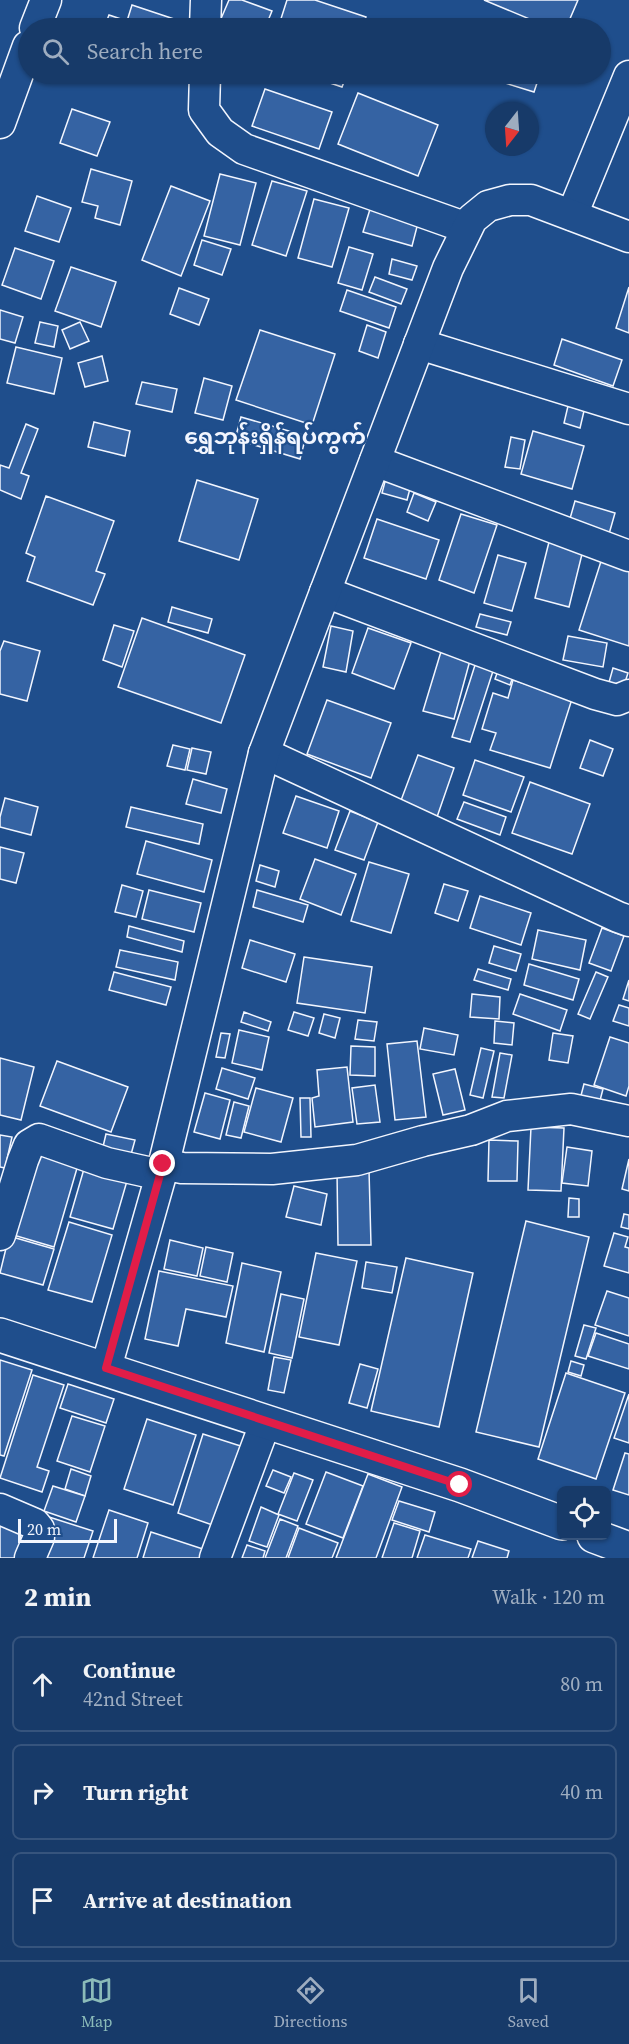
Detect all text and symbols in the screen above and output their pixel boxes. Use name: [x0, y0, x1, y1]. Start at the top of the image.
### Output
search box: [18, 18, 611, 84]
icon: search: [39, 35, 72, 68]
text: Search here: [87, 36, 203, 66]
north arrow: [485, 102, 539, 156]
district label: ရွှေဘုန်းရှိန်ရပ်ကွက်: [184, 421, 366, 454]
route end: [149, 1150, 175, 1176]
route start: [446, 1471, 472, 1497]
map controls: [557, 1486, 611, 1540]
button: locate: [557, 1486, 611, 1540]
scale bar: [18, 1516, 117, 1544]
text: 20 m: [27, 1518, 61, 1540]
text: 2 min: [24, 1579, 91, 1615]
text: Walk · 120 m: [492, 1583, 605, 1611]
text: Continue: [83, 1655, 176, 1685]
icon: ahead: [26, 1668, 59, 1701]
text: 80 m: [560, 1670, 603, 1698]
text: 42nd Street: [83, 1685, 183, 1713]
icon: right: [26, 1776, 59, 1809]
text: Turn right: [83, 1777, 188, 1807]
text: 40 m: [560, 1778, 603, 1806]
icon: arrive: [26, 1884, 59, 1917]
text: Arrive at destination: [83, 1885, 292, 1915]
tab: Map: [80, 1974, 113, 2032]
tab: Directions: [273, 1974, 348, 2032]
tab: Saved: [508, 1974, 549, 2032]

